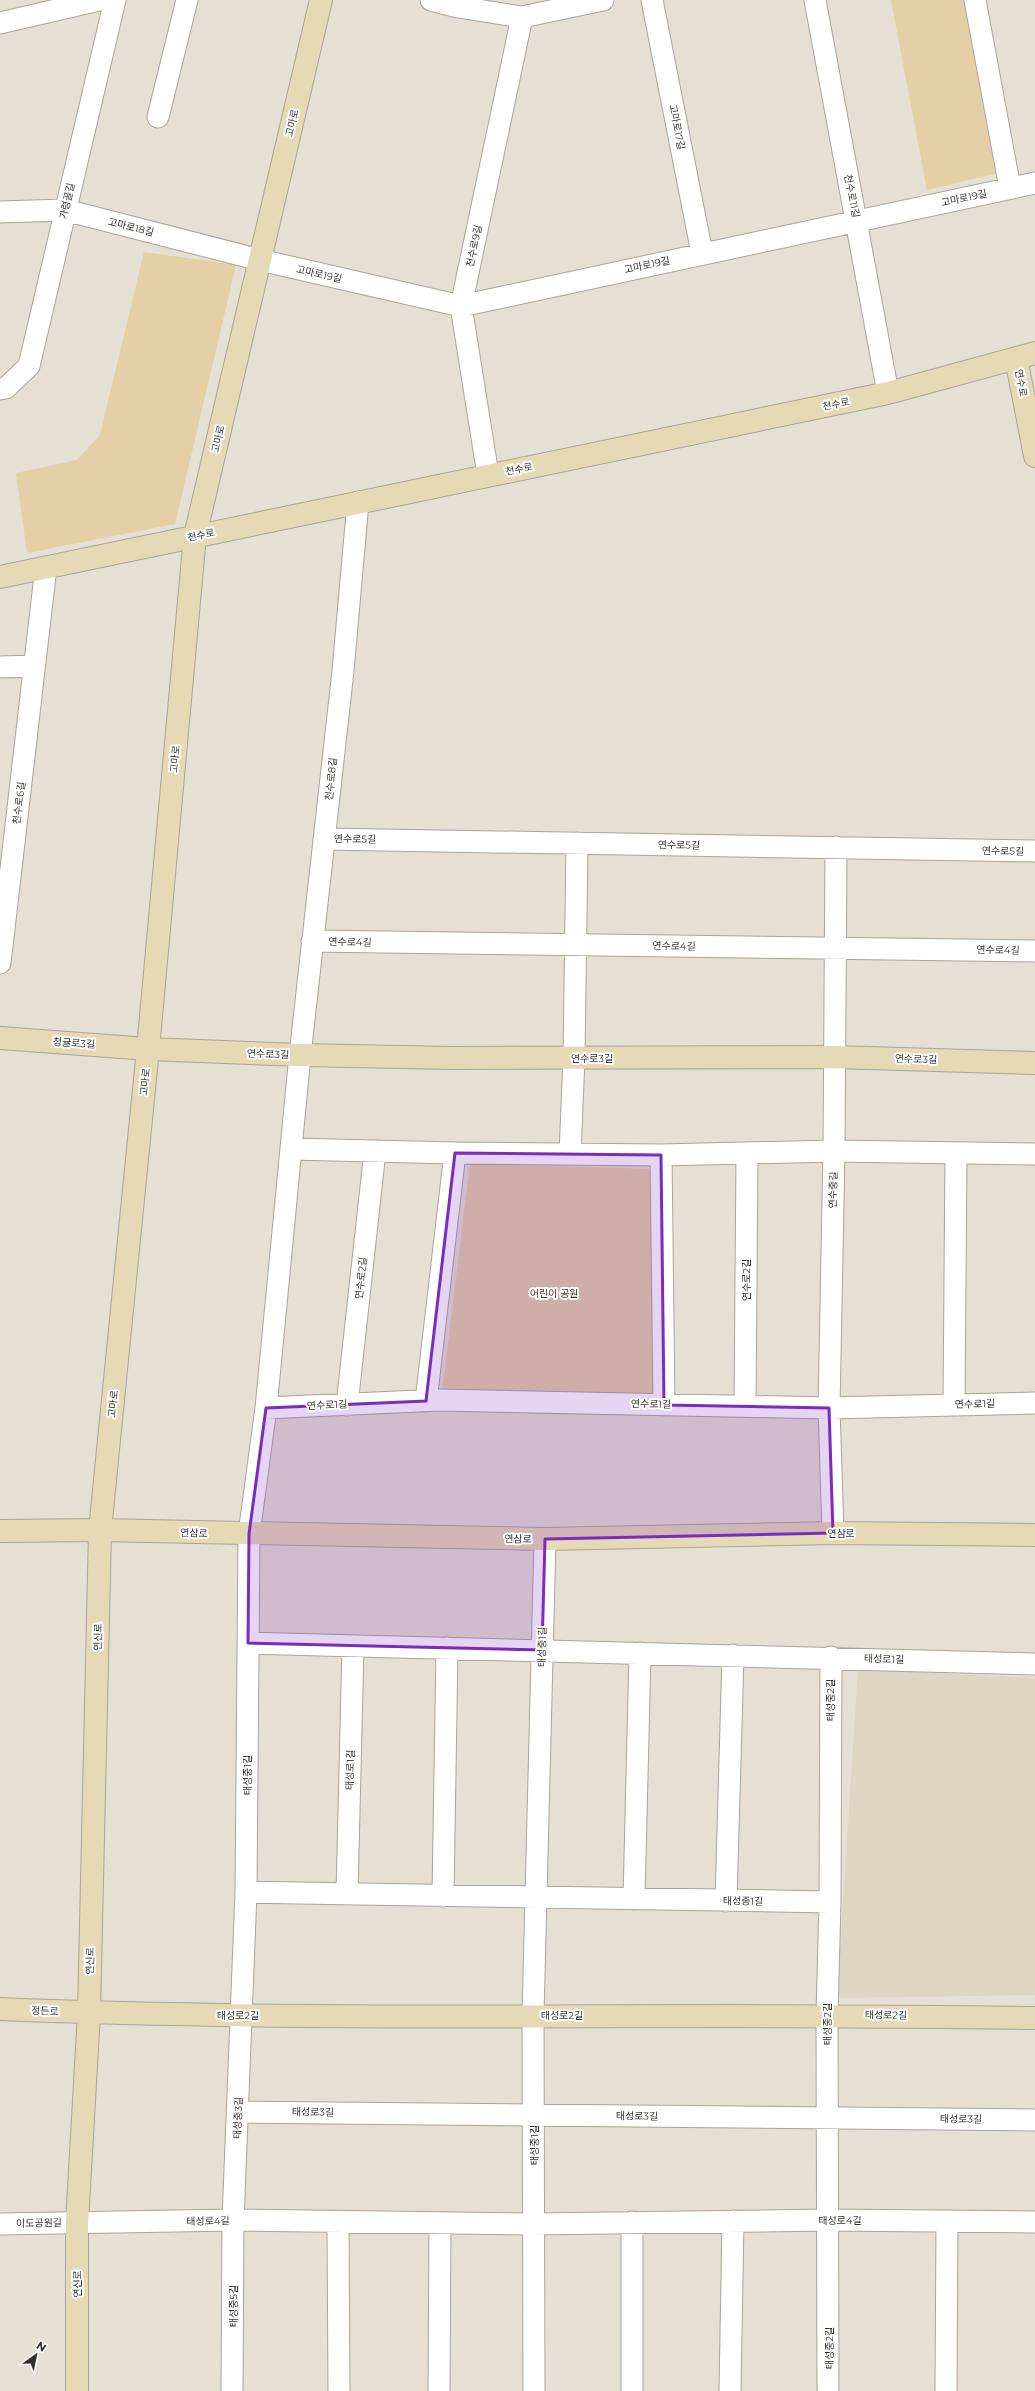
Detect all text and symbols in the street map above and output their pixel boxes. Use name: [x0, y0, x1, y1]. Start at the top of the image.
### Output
street label: 고마로17길: [666, 103, 688, 151]
street label: 고마로: [283, 108, 301, 138]
street label: 천수로11길: [841, 173, 863, 219]
street label: 가령골길: [57, 182, 77, 220]
street label: 고마로19길: [940, 187, 988, 209]
street label: 고마로18길: [107, 215, 155, 239]
street label: 천수로9길: [463, 224, 485, 268]
street label: 고마로19길: [623, 254, 671, 276]
street label: 고마로19길: [295, 262, 343, 286]
street label: 연수로: [1012, 368, 1030, 398]
street label: 천수로: [821, 395, 851, 413]
street label: 고마로: [209, 424, 227, 454]
street label: 천수로: [504, 460, 534, 478]
street label: 천수로: [186, 526, 216, 544]
street label: 고마로: [167, 745, 183, 773]
street label: 천수로8길: [322, 757, 340, 801]
street label: 천수로6길: [10, 781, 28, 825]
street label: 연수로5길: [334, 832, 376, 846]
street label: 연수로5길: [658, 838, 700, 852]
street label: 연수로5길: [982, 844, 1024, 858]
street label: 연수로4길: [328, 935, 372, 949]
street label: 연수로4길: [652, 939, 696, 953]
street label: 연수로4길: [976, 943, 1020, 957]
street label: 청귤로3길: [52, 1035, 96, 1051]
street label: 연수로3길: [247, 1047, 289, 1061]
street label: 연수로3길: [571, 1052, 613, 1065]
street label: 연수로3길: [895, 1052, 937, 1066]
street label: 고마로: [137, 1068, 153, 1096]
street label: 연수중길: [826, 1171, 840, 1209]
street label: 연수로2길: [352, 1256, 370, 1300]
street label: 연수로2길: [740, 1259, 753, 1301]
park label: 어린이 공원: [530, 1287, 578, 1300]
street label: 고마로: [105, 1390, 121, 1418]
street label: 연수로1길: [306, 1397, 348, 1413]
street label: 연수로1길: [631, 1397, 671, 1411]
street label: 연수로1길: [955, 1397, 995, 1411]
street label: 연삼로: [180, 1526, 208, 1540]
street label: 연삼로: [827, 1527, 855, 1540]
street label: 연삼로: [504, 1532, 532, 1546]
street label: 연신로: [91, 1623, 105, 1651]
street label: 태성중1길: [535, 1627, 549, 1667]
street label: 태성로1길: [864, 1652, 904, 1666]
street label: 태성중2길: [824, 1679, 837, 1721]
street label: 태성로1길: [343, 1750, 357, 1790]
street label: 태성중1길: [241, 1755, 254, 1795]
street label: 태성중1길: [723, 1894, 763, 1908]
street label: 연신로: [83, 1947, 97, 1975]
street label: 태성중2길: [821, 2003, 834, 2045]
street label: 정든로: [31, 2004, 59, 2018]
street label: 태성로2길: [865, 2008, 907, 2022]
street label: 태성로2길: [217, 2009, 259, 2022]
street label: 태성로2길: [541, 2009, 583, 2022]
street label: 태성중3길: [230, 2096, 246, 2140]
street label: 태성로3길: [292, 2105, 334, 2119]
street label: 태성로3길: [616, 2109, 658, 2123]
street label: 태성로3길: [940, 2112, 982, 2126]
street label: 태성중1길: [528, 2125, 541, 2165]
street label: 태성로4길: [186, 2214, 230, 2228]
street label: 태성로4길: [818, 2214, 862, 2227]
street label: 이도공원길: [16, 2216, 62, 2230]
street label: 연신로: [71, 2270, 84, 2298]
street label: 태성중5길: [227, 2285, 240, 2327]
street label: 태성중2길: [823, 2327, 836, 2369]
north arrow: [16, 2335, 56, 2375]
text: N: [34, 2338, 49, 2355]

